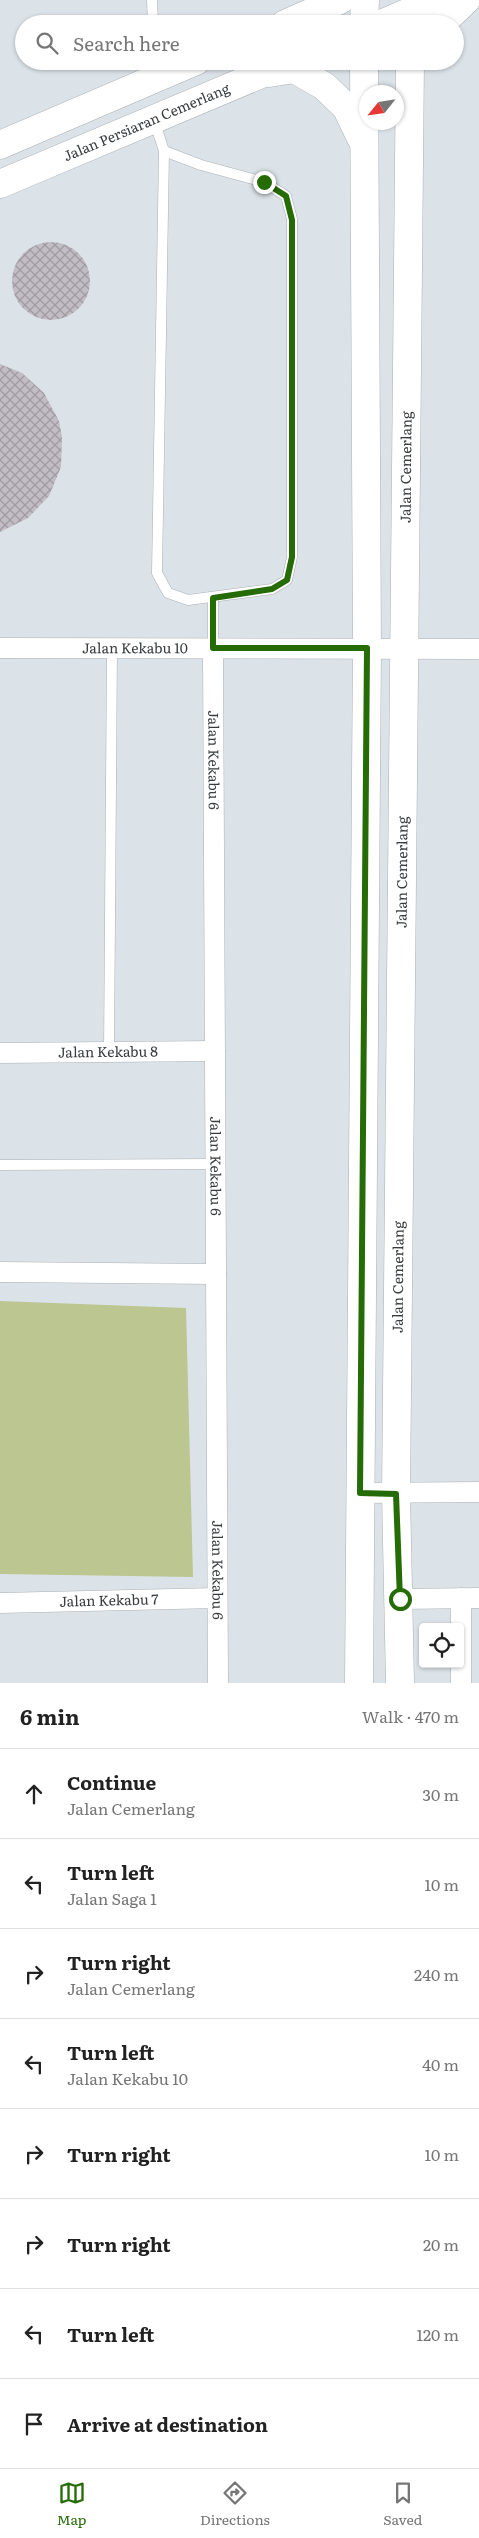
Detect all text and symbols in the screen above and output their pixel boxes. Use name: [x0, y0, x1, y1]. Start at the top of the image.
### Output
search box: [15, 15, 464, 70]
icon: search: [33, 29, 61, 57]
text: Search here: [73, 29, 180, 57]
street label: Jalan Persiaran Cemerlang: [60, 77, 233, 165]
north arrow: [359, 85, 404, 130]
route end: [253, 171, 276, 194]
street label: Jalan Cemerlang: [394, 411, 416, 523]
street label: Jalan Kekabu 10: [82, 637, 188, 657]
street label: Jalan Kekabu 6: [204, 710, 225, 810]
street label: Jalan Cemerlang: [391, 816, 412, 928]
street label: Jalan Kekabu 8: [58, 1041, 158, 1061]
street label: Jalan Kekabu 6: [206, 1116, 227, 1216]
street label: Jalan Cemerlang: [387, 1221, 408, 1333]
street label: Jalan Kekabu 6: [208, 1520, 229, 1620]
street label: Jalan Kekabu 7: [59, 1588, 159, 1611]
route start: [389, 1588, 412, 1611]
map controls: [419, 1623, 464, 1668]
button: locate: [419, 1623, 464, 1668]
text: 6 min: [20, 1700, 80, 1731]
text: Walk · 470 m: [362, 1704, 459, 1728]
text: Continue: [67, 1768, 156, 1796]
icon: ahead: [20, 1780, 48, 1808]
text: 30 m: [422, 1782, 459, 1806]
text: Jalan Cemerlang: [67, 1796, 195, 1820]
text: Turn left: [67, 1858, 154, 1886]
icon: left: [20, 1870, 48, 1898]
text: 10 m: [425, 1872, 459, 1896]
text: Jalan Saga 1: [67, 1886, 157, 1910]
text: Turn right: [67, 1948, 171, 1976]
icon: right: [20, 1960, 48, 1988]
text: 240 m: [414, 1962, 459, 1986]
text: Jalan Cemerlang: [67, 1976, 195, 2000]
text: Turn left: [67, 2038, 154, 2066]
icon: left: [20, 2050, 48, 2078]
text: 40 m: [422, 2052, 459, 2076]
text: Jalan Kekabu 10: [67, 2066, 188, 2090]
icon: right: [20, 2140, 48, 2168]
text: Turn right: [67, 2140, 171, 2168]
text: 10 m: [425, 2142, 459, 2166]
icon: right: [20, 2230, 48, 2258]
text: Turn right: [67, 2230, 171, 2258]
text: 20 m: [423, 2232, 459, 2256]
icon: left: [20, 2320, 48, 2348]
text: Turn left: [67, 2320, 154, 2348]
text: 120 m: [416, 2322, 459, 2346]
icon: arrive: [20, 2410, 48, 2438]
text: Arrive at destination: [67, 2410, 268, 2438]
tab: Map: [57, 2479, 87, 2529]
tab: Directions: [200, 2479, 270, 2529]
tab: Saved: [383, 2479, 422, 2529]

